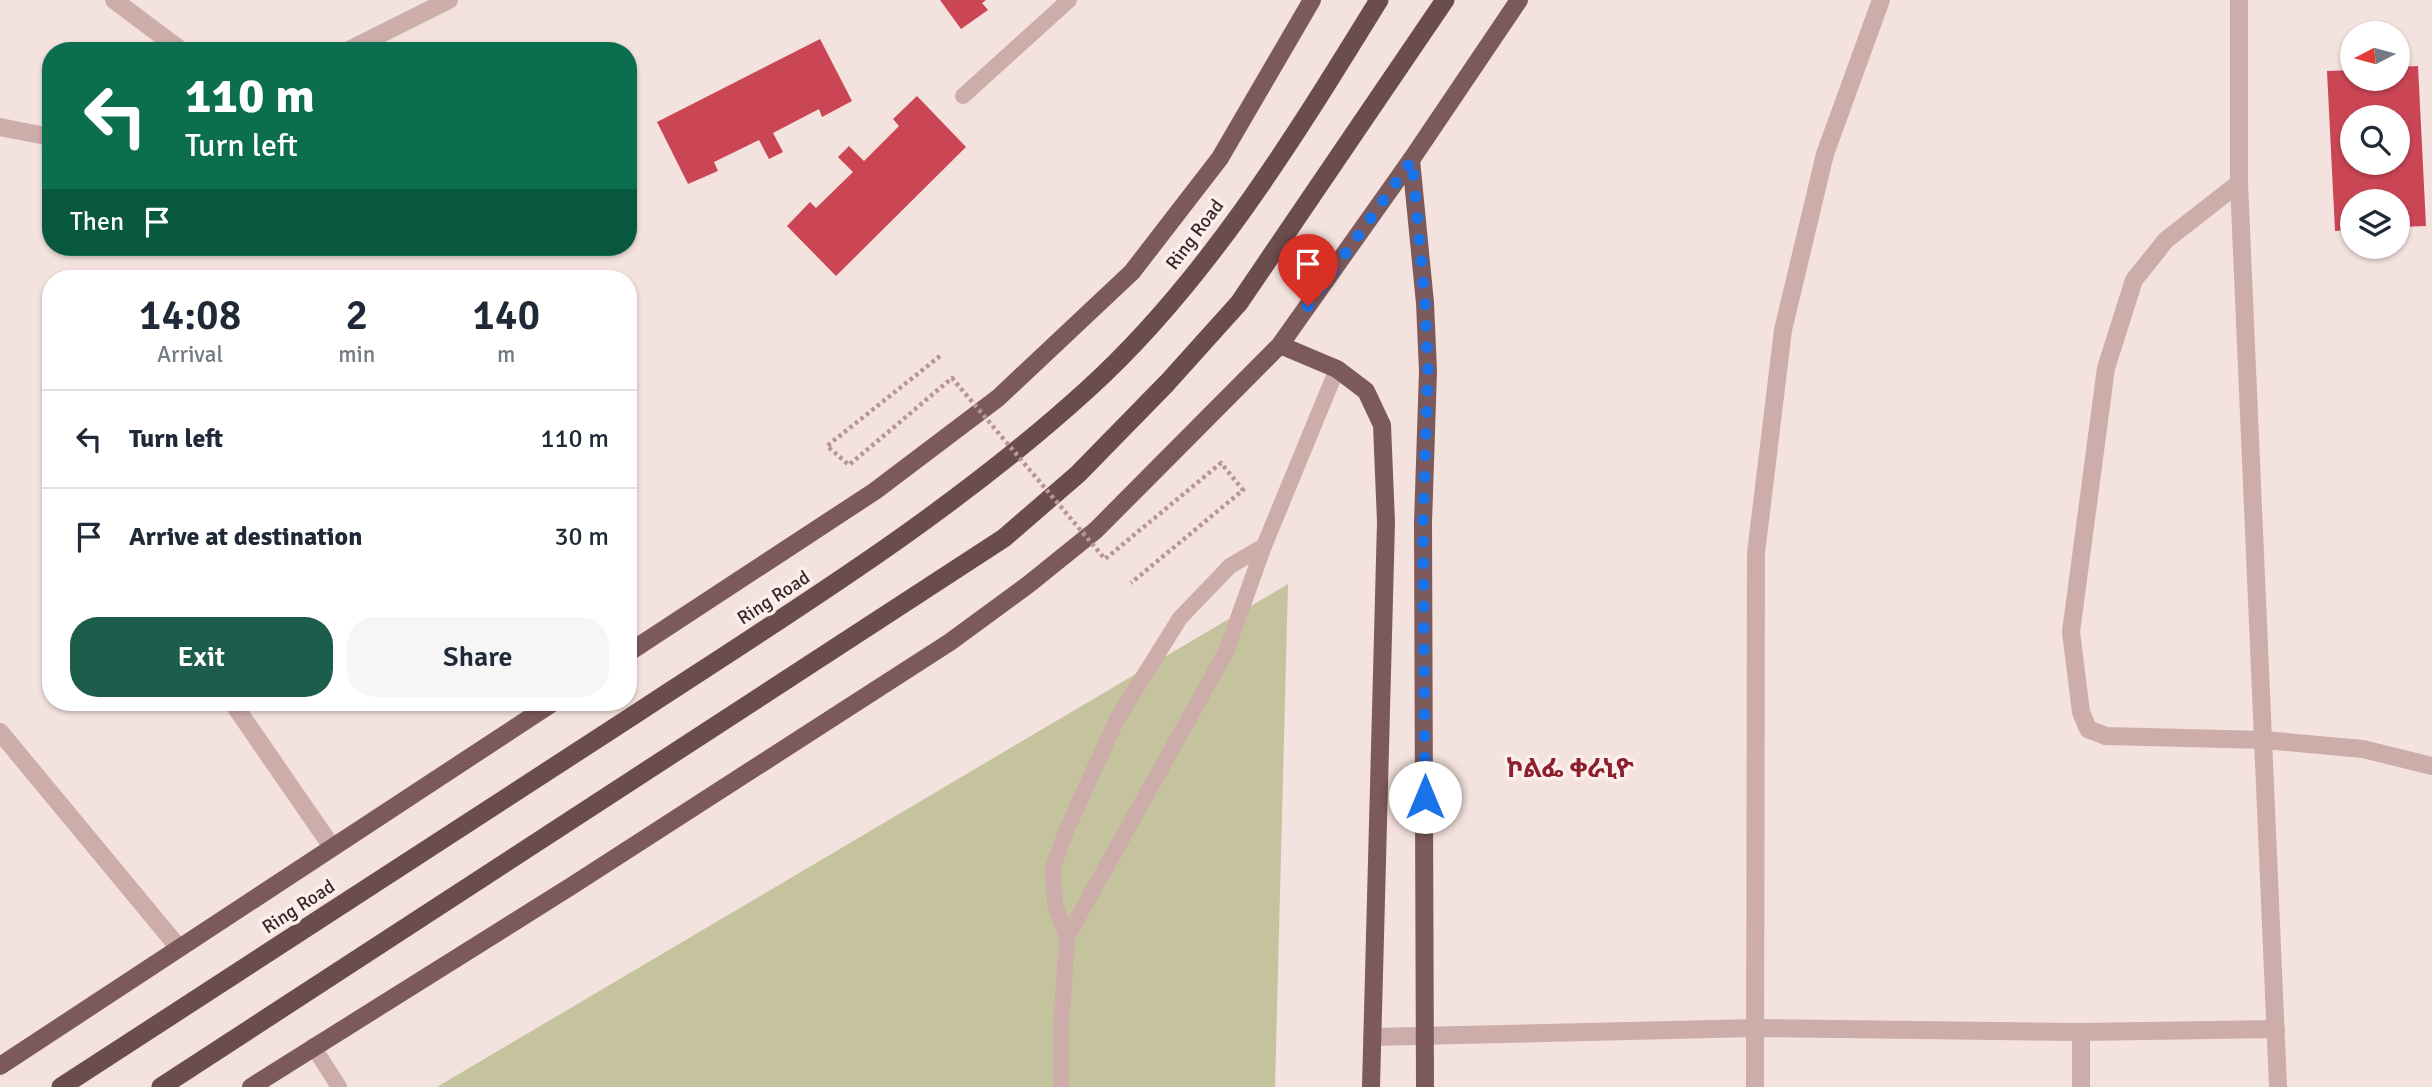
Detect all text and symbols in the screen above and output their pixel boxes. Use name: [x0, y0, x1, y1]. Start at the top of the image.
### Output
north arrow: [2340, 21, 2410, 91]
map controls: [2340, 21, 2410, 259]
text: 110 m: [185, 66, 315, 126]
icon: left: [70, 70, 161, 161]
button: search: [2340, 105, 2410, 175]
text: Turn left: [185, 126, 298, 165]
button: layers: [2340, 189, 2410, 259]
street label: Ring Road: [1161, 195, 1229, 274]
icon: arrive: [138, 203, 176, 241]
text: Then: [70, 206, 124, 238]
pin: [1278, 234, 1338, 306]
icon: arrive: [1289, 245, 1327, 283]
text: 14:08: [139, 290, 241, 341]
text: 2: [345, 290, 368, 341]
text: 140: [472, 290, 540, 341]
text: Arrival: [157, 340, 223, 369]
text: min: [338, 340, 375, 369]
text: m: [497, 340, 515, 369]
icon: left: [70, 420, 108, 458]
text: Turn left: [129, 423, 223, 455]
text: 110 m: [540, 423, 609, 455]
icon: arrive: [70, 518, 108, 556]
text: Arrive at destination: [129, 521, 362, 553]
text: 30 m: [554, 521, 609, 553]
street label: Ring Road: [733, 565, 814, 630]
button: Exit: [70, 617, 333, 697]
button: Share: [347, 617, 609, 697]
district label: ኮልፌ ቀራኒዮ: [1506, 753, 1634, 785]
position arrow: [1388, 760, 1462, 834]
street label: Ring Road: [258, 874, 339, 939]

